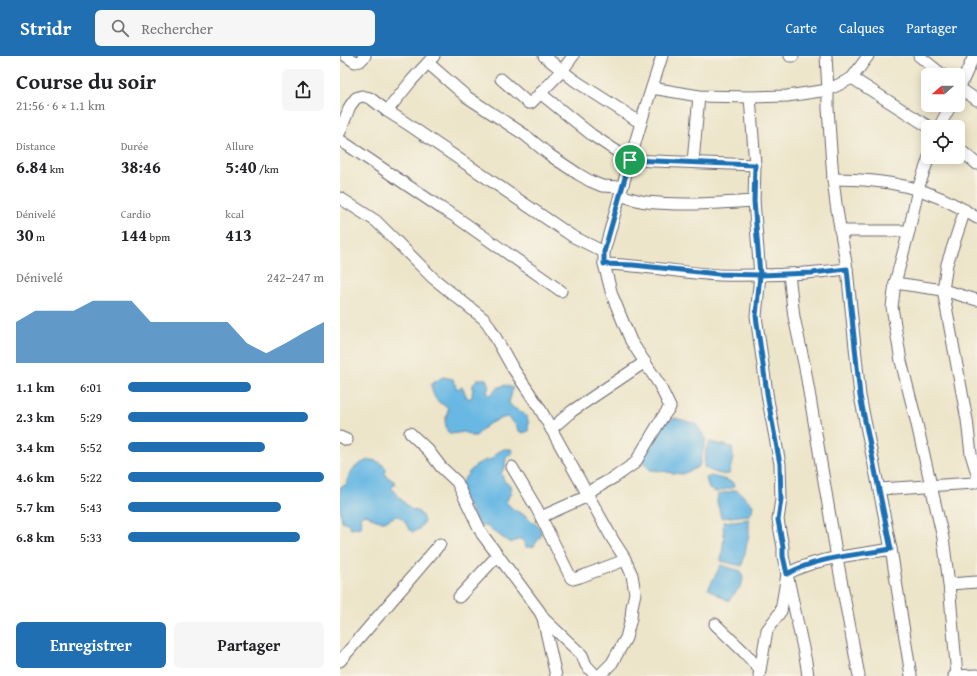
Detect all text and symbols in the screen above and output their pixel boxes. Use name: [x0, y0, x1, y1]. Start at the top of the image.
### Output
search box: [95, 10, 375, 46]
text: Stridr: [20, 14, 71, 42]
icon: search: [109, 17, 131, 39]
text: Rechercher: [141, 18, 213, 39]
text: Carte: [785, 18, 817, 38]
text: Calques: [839, 18, 884, 38]
text: Partager: [906, 18, 957, 38]
text: Course du soir: [16, 65, 156, 97]
north arrow: [921, 68, 965, 112]
map controls: [921, 68, 965, 164]
button: share: [282, 69, 324, 111]
text: 21:56 · 6 × 1.1 km: [16, 96, 105, 115]
button: locate: [921, 120, 965, 164]
text: Distance: [16, 138, 55, 154]
text: Durée: [121, 138, 148, 154]
text: Allure: [225, 138, 254, 154]
pin: [613, 143, 647, 177]
icon: arrive: [619, 149, 641, 171]
text: 6.84: [16, 154, 47, 179]
text: 38:46: [121, 154, 161, 179]
text: 5:40: [225, 154, 257, 179]
text: km: [47, 161, 64, 177]
text: /km: [257, 161, 279, 177]
text: Dénivelé: [16, 206, 56, 222]
text: Cardio: [121, 206, 151, 222]
text: kcal: [225, 206, 244, 222]
text: 30: [16, 222, 34, 247]
text: 144: [121, 222, 147, 247]
text: 413: [225, 222, 252, 247]
text: m: [34, 229, 45, 245]
text: bpm: [147, 229, 170, 245]
text: Dénivelé: [16, 268, 63, 287]
text: 242–247 m: [267, 268, 324, 287]
text: 1.1 km: [16, 378, 55, 397]
text: 6:01: [80, 378, 102, 397]
text: 2.3 km: [16, 408, 55, 427]
text: 5:29: [80, 408, 102, 427]
text: 3.4 km: [16, 438, 55, 457]
text: 5:52: [80, 438, 102, 457]
text: 4.6 km: [16, 468, 55, 487]
text: 5:22: [80, 468, 102, 487]
text: 5.7 km: [16, 498, 55, 517]
text: 5:43: [80, 498, 102, 517]
text: 6.8 km: [16, 528, 55, 547]
text: 5:33: [80, 528, 102, 547]
button: Enregistrer: [16, 622, 166, 668]
button: Partager: [174, 622, 324, 668]

